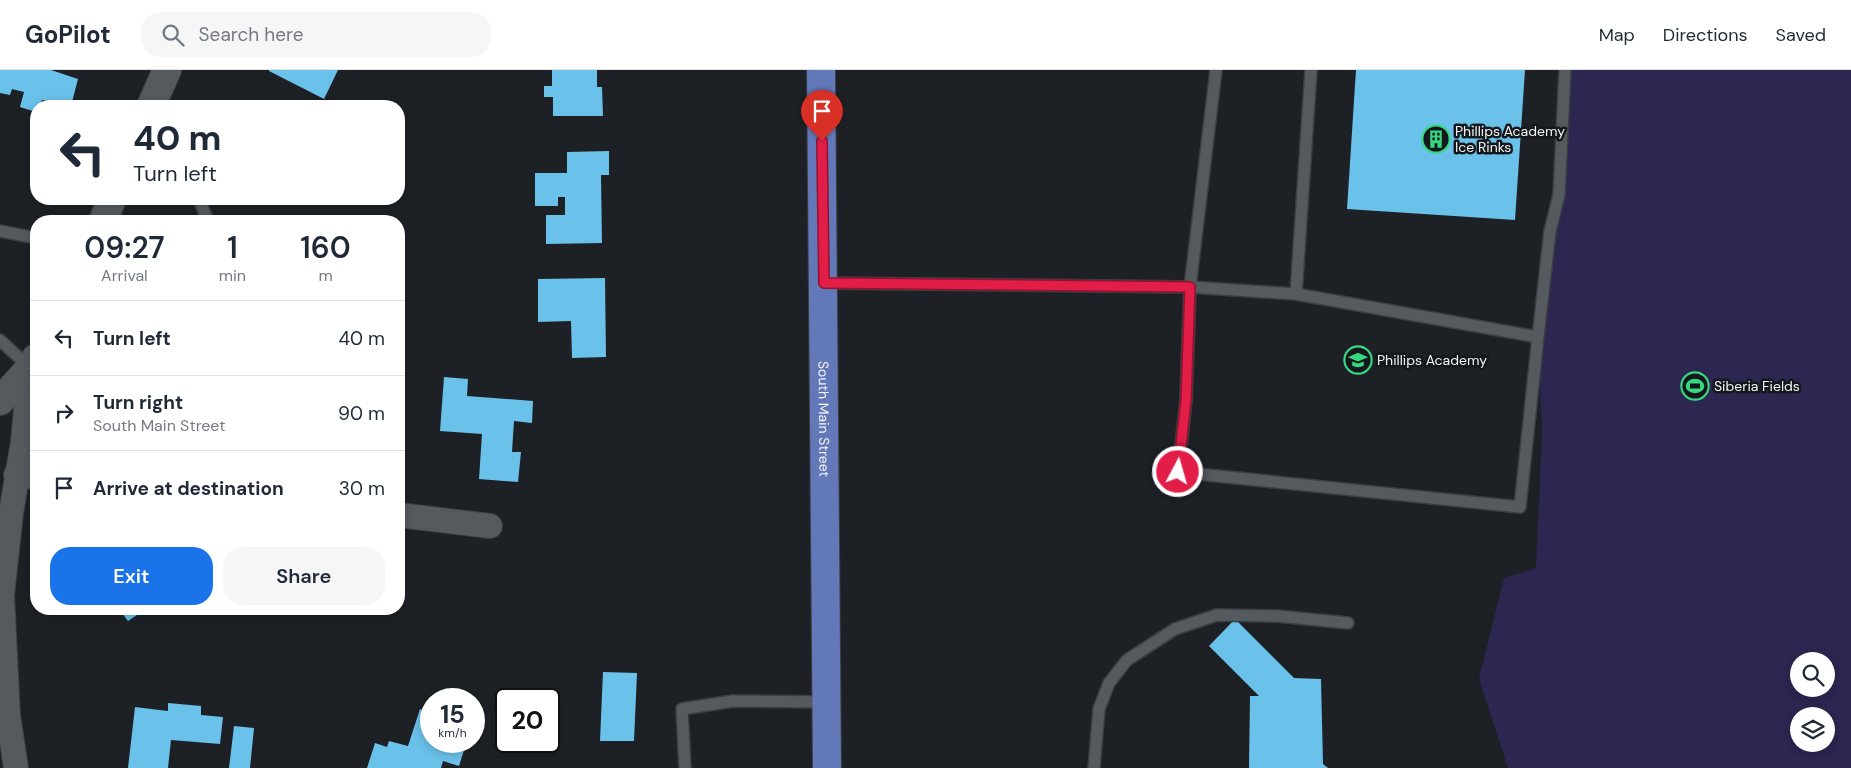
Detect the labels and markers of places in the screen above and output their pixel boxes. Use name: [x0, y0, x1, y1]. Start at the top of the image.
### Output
pin: [801, 90, 843, 141]
place label: Phillips Academy Ice Rinks: [1455, 122, 1565, 156]
building icon: Phillips Academy Ice Rinks: [1421, 124, 1451, 154]
school or university icon: Phillips Academy: [1343, 345, 1373, 375]
place label: Phillips Academy: [1377, 351, 1487, 369]
sports icon: Siberia Fields: [1680, 371, 1710, 401]
place label: Siberia Fields: [1714, 377, 1800, 395]

